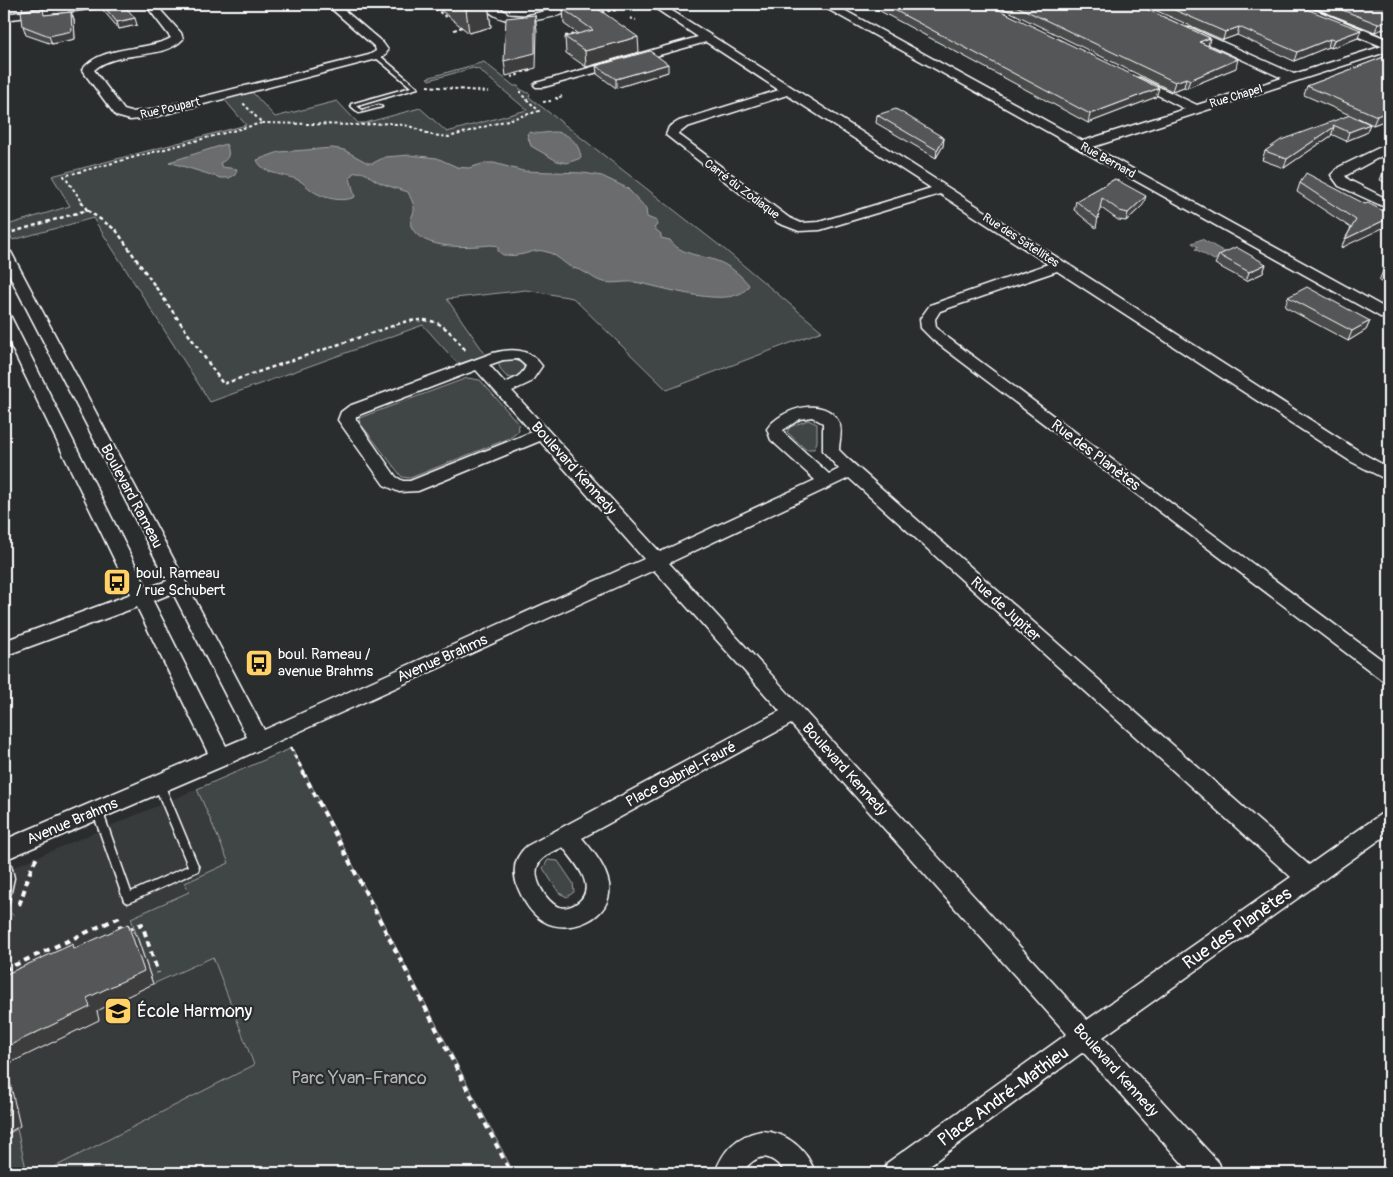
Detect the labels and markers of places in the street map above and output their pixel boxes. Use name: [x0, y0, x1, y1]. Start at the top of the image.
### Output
place label: boul. Rameau / rue Schubert: [136, 564, 226, 600]
bus stop icon: boul. Rameau / rue Schubert: [102, 567, 132, 597]
place label: boul. Rameau / avenue Brahms: [278, 645, 373, 681]
bus stop icon: boul. Rameau / avenue Brahms: [244, 648, 274, 678]
school or university icon: École Harmony: [103, 996, 133, 1026]
place label: École Harmony: [137, 1000, 252, 1023]

